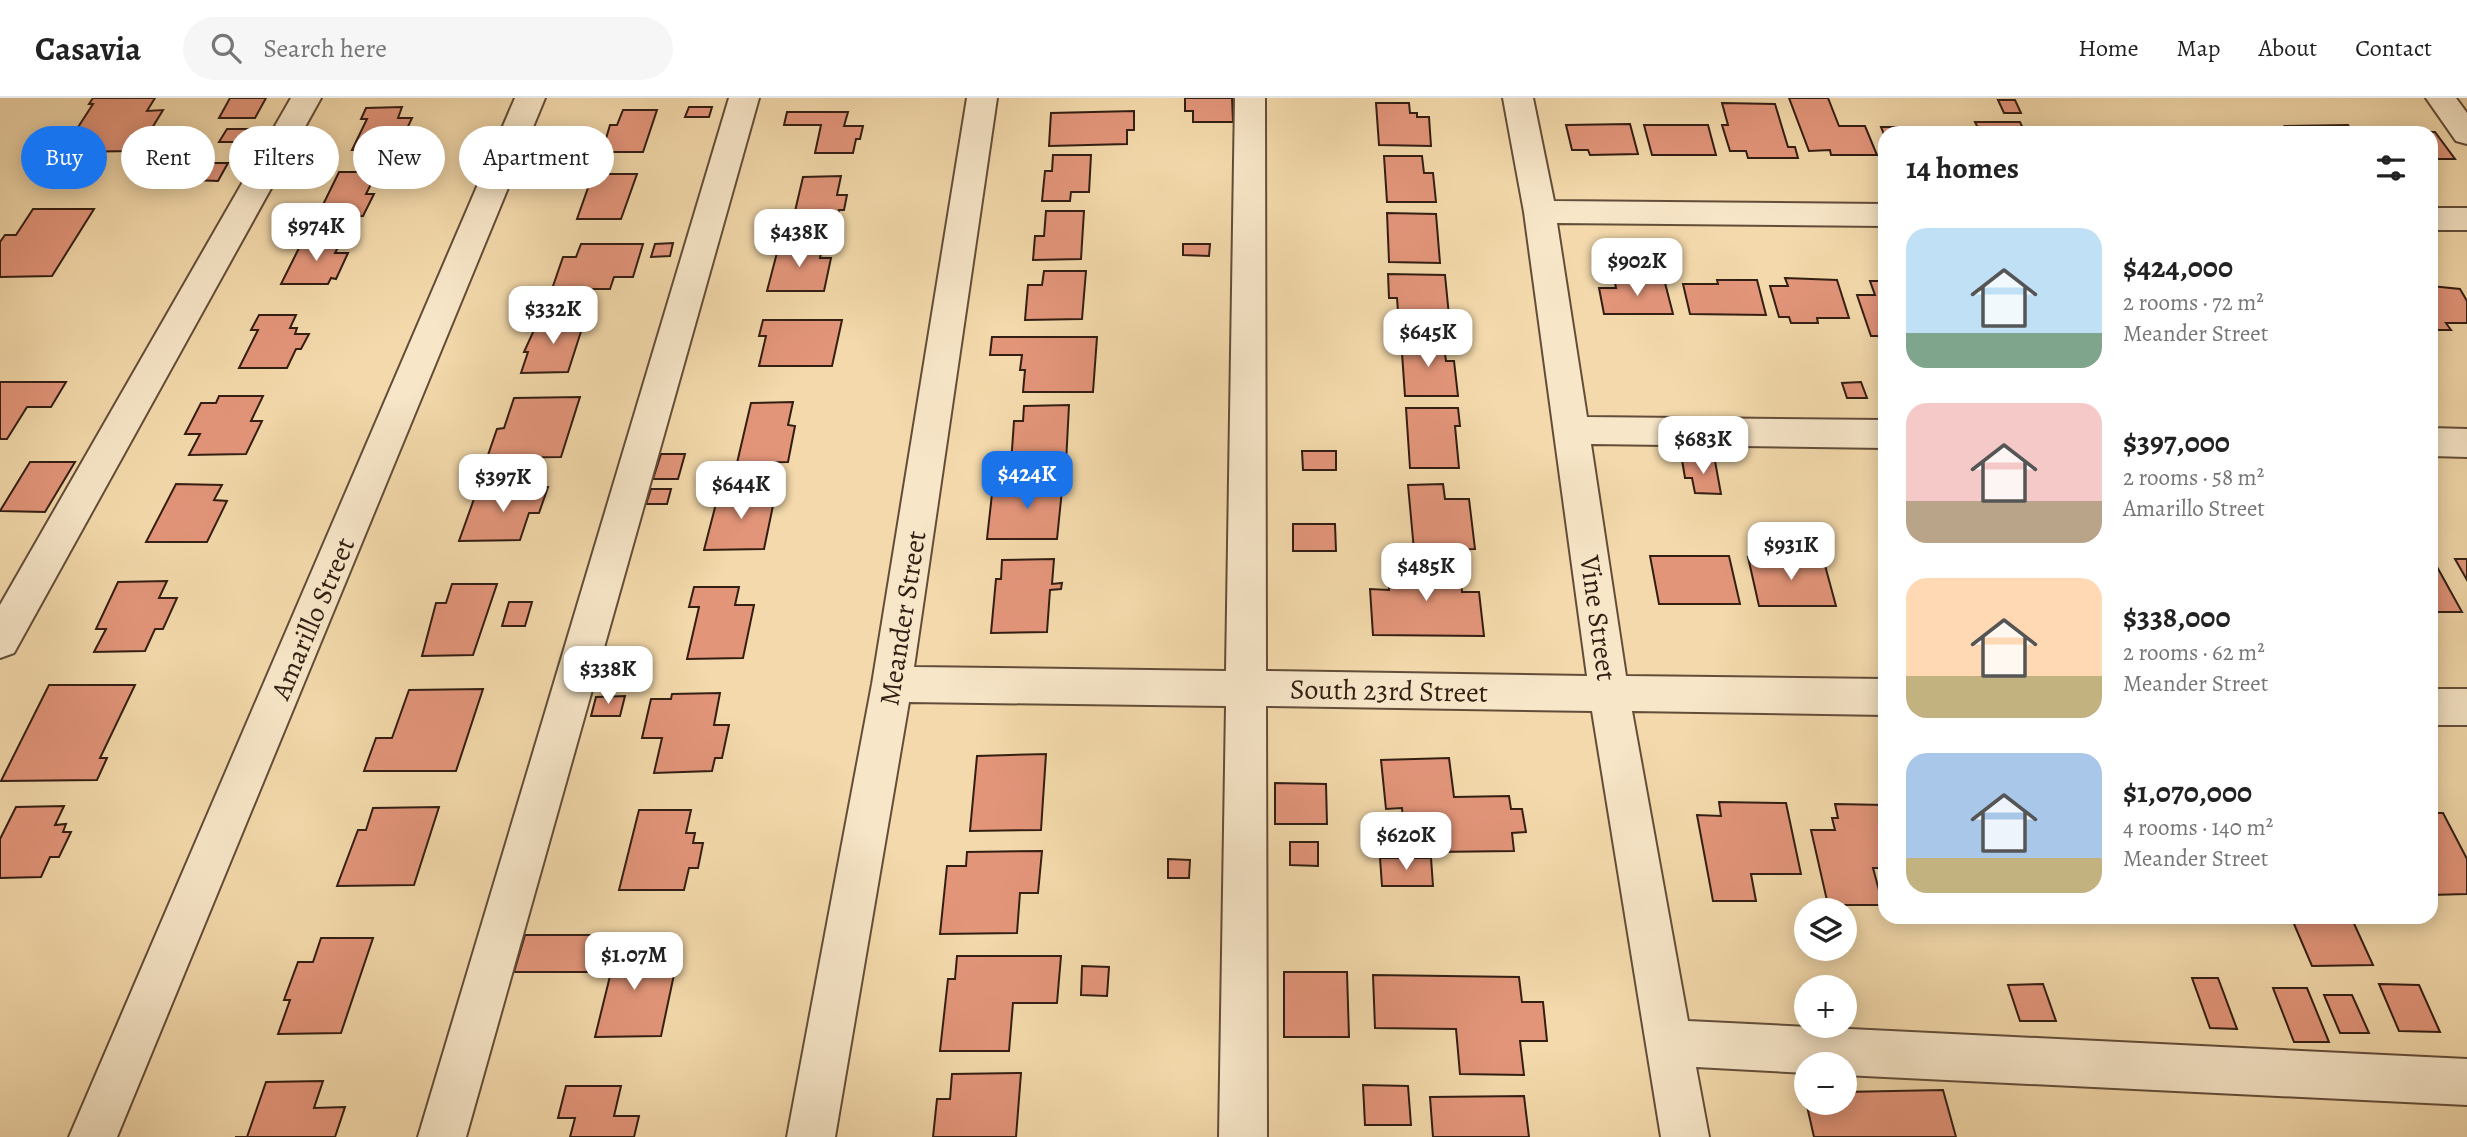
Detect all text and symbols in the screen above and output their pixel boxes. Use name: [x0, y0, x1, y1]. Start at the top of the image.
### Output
search box: [183, 17, 673, 80]
text: Casavia: [35, 26, 141, 71]
icon: search: [207, 29, 245, 67]
text: Search here: [263, 31, 387, 66]
text: Home: [2078, 32, 2139, 64]
text: Map: [2177, 32, 2221, 64]
text: About: [2259, 32, 2317, 64]
text: Contact: [2355, 32, 2432, 64]
chip: Buy: [21, 126, 107, 189]
chip: Rent: [121, 126, 215, 189]
chip: Filters: [229, 126, 339, 189]
chip: New: [353, 126, 445, 189]
chip: Apartment: [459, 126, 614, 189]
text: 14 homes: [1906, 148, 2019, 188]
icon: filters: [2372, 149, 2410, 187]
pin: $974K: [267, 204, 365, 263]
pin: $438K: [750, 209, 848, 269]
text: $974K: [287, 210, 345, 241]
text: $438K: [770, 216, 828, 247]
pin: $902K: [1588, 238, 1686, 298]
text: $902K: [1607, 245, 1667, 276]
text: $424,000: [2123, 247, 2233, 287]
icon: home: [1962, 256, 2046, 340]
pin: $332K: [504, 286, 602, 346]
text: 2 rooms · 72 m²: [2123, 287, 2264, 318]
text: $332K: [525, 293, 581, 324]
pin: $645K: [1379, 310, 1477, 369]
text: $645K: [1399, 316, 1457, 347]
text: Meander Street: [2123, 318, 2268, 349]
pin: $683K: [1654, 416, 1752, 476]
text: $397,000: [2123, 422, 2230, 462]
text: $683K: [1674, 423, 1732, 454]
icon: home: [1962, 431, 2046, 515]
pin: $424K: [978, 452, 1076, 511]
pin: $397K: [454, 454, 552, 514]
text: $424K: [998, 458, 1056, 489]
text: $397K: [475, 461, 531, 492]
pin: $644K: [692, 462, 790, 521]
text: 2 rooms · 58 m²: [2123, 462, 2264, 493]
text: $644K: [712, 468, 770, 499]
text: Amarillo Street: [2123, 493, 2265, 524]
pin: $931K: [1742, 522, 1840, 582]
street label: Meander Street: [870, 528, 936, 708]
text: $931K: [1764, 529, 1818, 560]
street label: Amarillo Street: [261, 531, 364, 706]
pin: $485K: [1377, 544, 1475, 603]
text: $485K: [1397, 550, 1455, 581]
street label: Vine Street: [1570, 552, 1626, 683]
text: $338,000: [2123, 597, 2231, 637]
icon: home: [1962, 606, 2046, 690]
text: 2 rooms · 62 m²: [2123, 637, 2265, 668]
pin: $338K: [559, 646, 657, 706]
text: $338K: [580, 653, 636, 684]
text: Meander Street: [2123, 668, 2268, 699]
street label: South 23rd Street: [1290, 670, 1488, 712]
text: $1,070,000: [2123, 772, 2252, 812]
icon: home: [1962, 781, 2046, 865]
pin: $620K: [1357, 812, 1455, 872]
text: 4 rooms · 140 m²: [2123, 812, 2273, 843]
text: $620K: [1376, 819, 1436, 850]
text: Meander Street: [2123, 843, 2268, 874]
map controls: [1794, 898, 1857, 1115]
button: layers: [1794, 898, 1857, 961]
pin: $1.07M: [577, 932, 691, 992]
text: $1.07M: [601, 939, 667, 970]
button: +: [1794, 975, 1857, 1038]
button: −: [1794, 1052, 1857, 1115]

